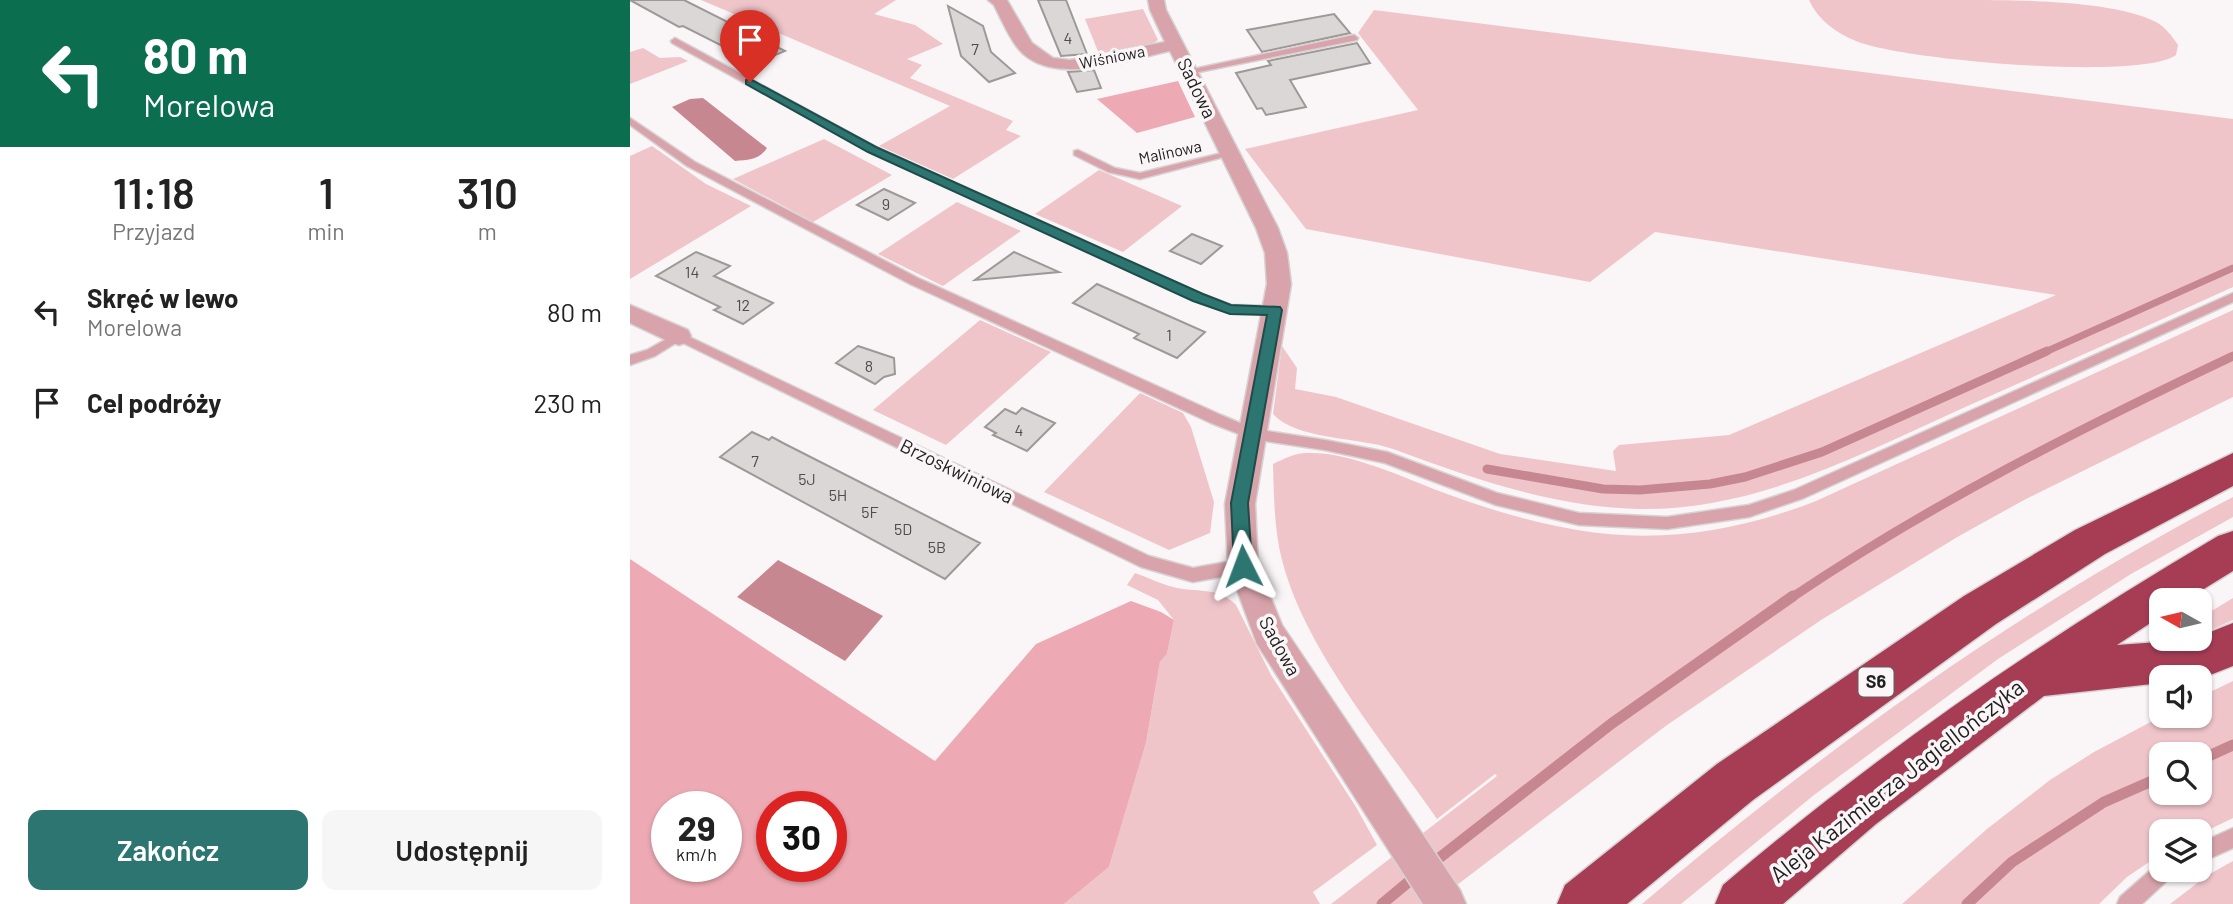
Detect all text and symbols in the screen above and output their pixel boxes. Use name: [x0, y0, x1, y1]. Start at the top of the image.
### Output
pin: [720, 10, 780, 82]
icon: arrive: [731, 21, 769, 59]
text: 80 m: [143, 25, 248, 84]
icon: left: [28, 28, 119, 119]
house number: 4: [1064, 28, 1072, 47]
house number: 7: [971, 39, 979, 58]
street label: Wiśniowa: [1077, 41, 1146, 72]
street label: Sadowa: [1173, 54, 1222, 122]
text: Morelowa: [143, 85, 275, 123]
street label: Malinowa: [1137, 136, 1203, 167]
text: 11:18: [113, 167, 195, 217]
text: 1: [319, 167, 334, 217]
text: 310: [457, 167, 518, 217]
house number: 9: [882, 194, 890, 213]
text: Przyjazd: [112, 217, 195, 245]
text: min: [307, 217, 345, 245]
text: m: [478, 217, 497, 245]
house number: 14: [685, 262, 699, 281]
text: Skręć w lewo: [87, 282, 239, 313]
icon: left: [28, 293, 66, 331]
house number: 12: [736, 295, 750, 314]
text: 80 m: [547, 296, 602, 327]
text: Morelowa: [87, 313, 182, 341]
house number: 1: [1166, 325, 1172, 344]
house number: 8: [865, 356, 873, 375]
icon: arrive: [28, 384, 66, 422]
text: Cel podróży: [87, 387, 221, 418]
text: 230 m: [533, 387, 602, 418]
house number: 4: [1015, 420, 1023, 439]
street label: Brzoskwiniowa: [897, 433, 1018, 508]
house number: 7: [751, 451, 759, 470]
house number: 5J: [798, 469, 816, 488]
house number: 5H: [829, 485, 847, 504]
house number: 5F: [861, 502, 879, 521]
house number: 5D: [894, 519, 912, 538]
position arrow: [1206, 529, 1280, 603]
house number: 5B: [928, 537, 946, 556]
north arrow: [2149, 588, 2212, 651]
map controls: [2149, 588, 2212, 882]
street label: Sadowa: [1255, 612, 1306, 679]
button: sound: [2149, 665, 2212, 728]
road number: S6: [1858, 668, 1894, 696]
street label: Aleja Kazimierza Jagiellończyka: [1764, 672, 2029, 888]
button: search: [2149, 742, 2212, 805]
speed limit sign: 30: [756, 791, 847, 882]
text: 29: [677, 806, 716, 848]
button: Zakończ: [28, 810, 308, 890]
button: Udostępnij: [322, 810, 602, 890]
button: layers: [2149, 819, 2212, 882]
text: km/h: [676, 843, 717, 865]

